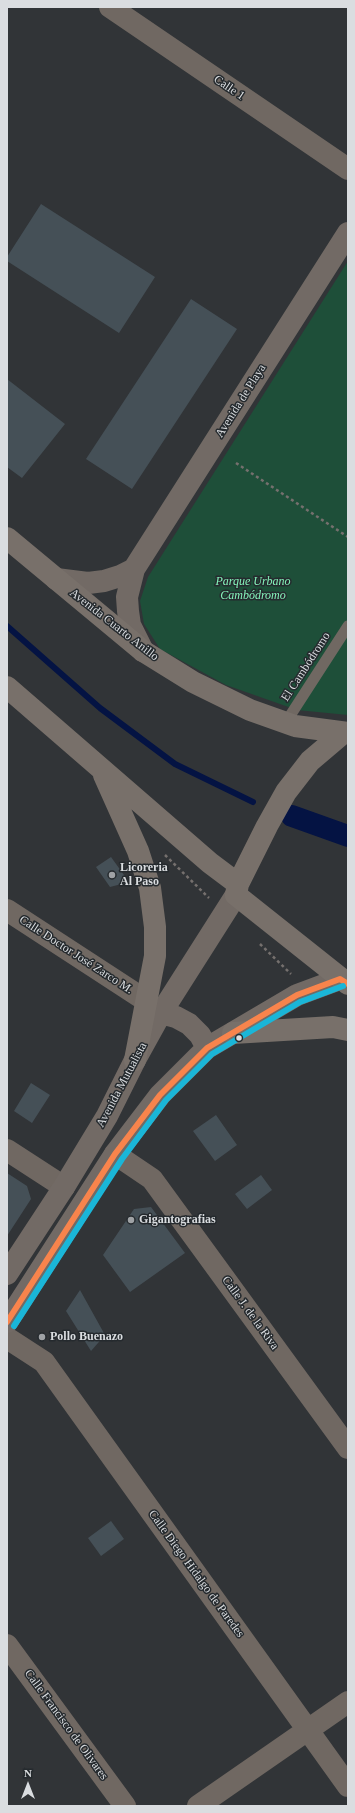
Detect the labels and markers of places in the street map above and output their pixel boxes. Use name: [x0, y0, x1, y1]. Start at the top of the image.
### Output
place label: Licoreria Al Paso: [120, 861, 168, 889]
marker: Licoreria Al Paso: [107, 870, 117, 880]
unlabelled marker: [234, 1033, 244, 1043]
place label: Gigantografias: [139, 1213, 216, 1227]
marker: Gigantografias: [126, 1215, 136, 1225]
place label: Pollo Buenazo: [50, 1330, 123, 1344]
marker: Pollo Buenazo: [37, 1332, 47, 1342]

